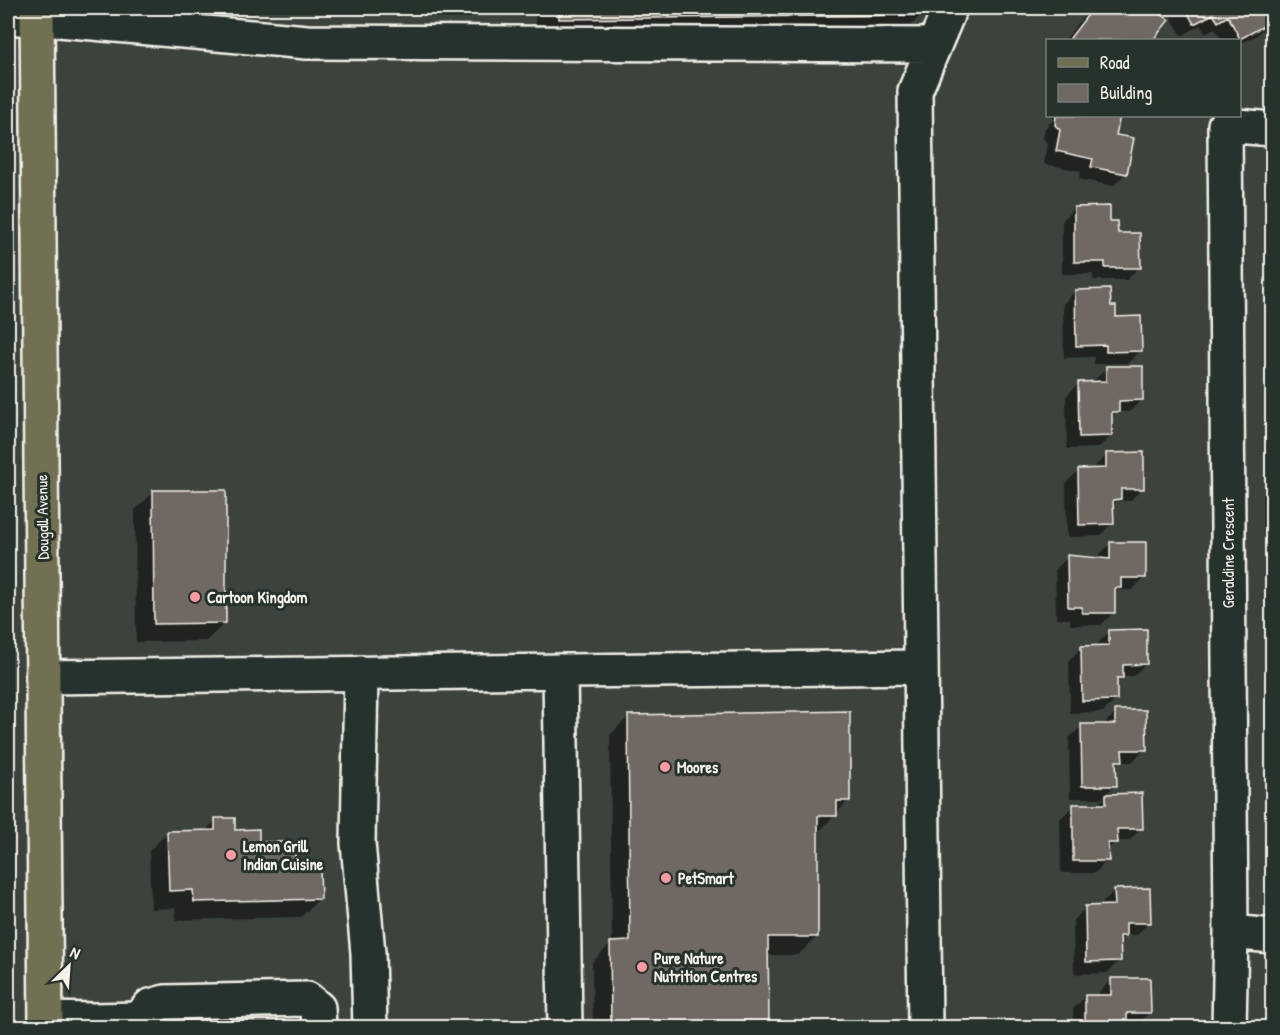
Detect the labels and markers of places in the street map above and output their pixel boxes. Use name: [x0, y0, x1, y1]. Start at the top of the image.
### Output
place label: Cartoon Kingdom: [207, 586, 308, 609]
marker: Cartoon Kingdom: [188, 590, 202, 604]
place label: Moores: [677, 756, 719, 778]
marker: Moores: [658, 760, 672, 774]
place label: Lemon Grill Indian Cuisine: [243, 835, 324, 875]
marker: Lemon Grill Indian Cuisine: [224, 848, 238, 862]
place label: PetSmart: [678, 867, 734, 889]
marker: PetSmart: [659, 871, 673, 885]
place label: Pure Nature Nutrition Centres: [654, 947, 758, 987]
marker: Pure Nature Nutrition Centres: [635, 960, 649, 974]

